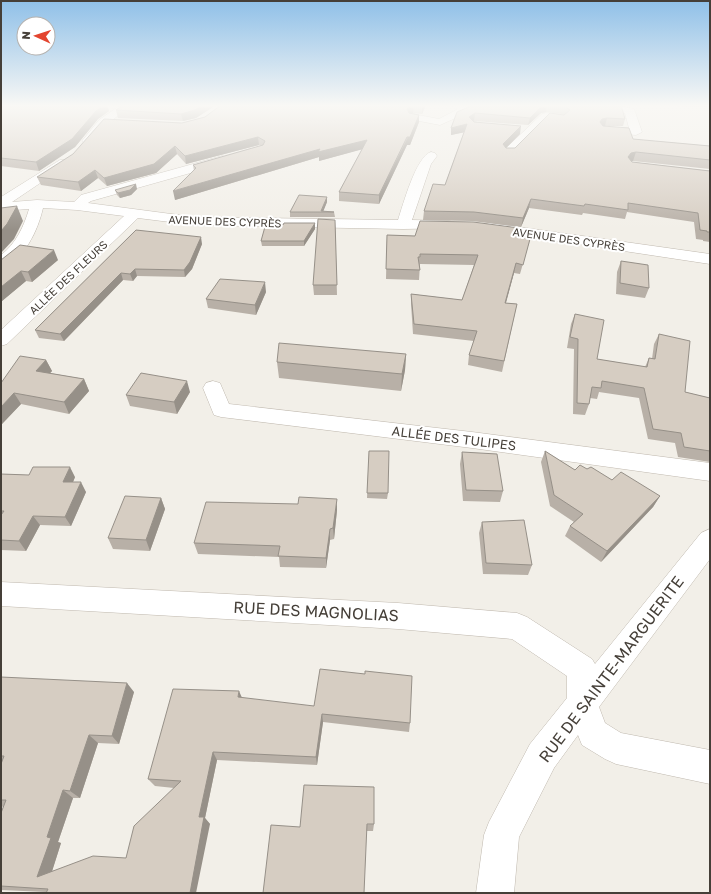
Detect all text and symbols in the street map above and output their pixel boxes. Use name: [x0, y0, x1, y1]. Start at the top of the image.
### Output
north arrow: [16, 16, 56, 56]
text: N: [19, 31, 32, 40]
street label: AVENUE DES CYPRÈS: [168, 213, 282, 229]
street label: AVENUE DES CYPRÈS: [512, 225, 626, 253]
street label: ALLÉE DES FLEURS: [26, 237, 110, 317]
street label: ALLÉE DES TULIPES: [391, 422, 517, 454]
street label: RUE DE SAINTE-MARGUERITE: [534, 572, 688, 766]
street label: RUE DES MAGNOLIAS: [233, 597, 399, 625]

